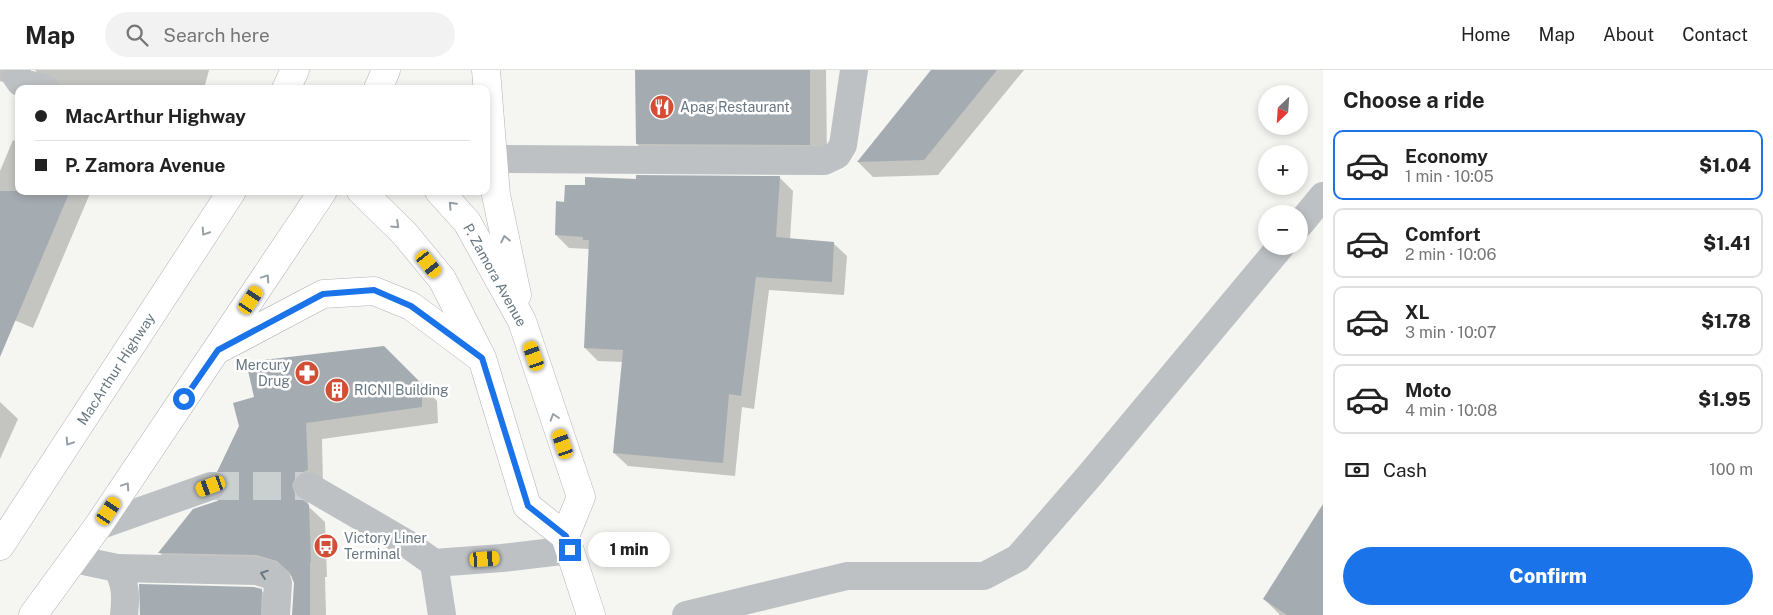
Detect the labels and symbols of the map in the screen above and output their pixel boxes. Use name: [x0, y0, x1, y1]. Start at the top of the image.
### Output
north arrow: [1258, 85, 1308, 135]
restaurant icon: Apag Restaurant: [649, 94, 675, 120]
place label: Apag Restaurant: [680, 99, 790, 115]
one-way arrow: [449, 202, 458, 211]
one-way arrow: [390, 219, 399, 228]
street label: P. Zamora Avenue: [460, 221, 530, 329]
one-way arrow: [202, 227, 212, 236]
one-way arrow: [501, 235, 511, 244]
car: [413, 248, 444, 280]
one-way arrow: [259, 275, 269, 284]
car: [236, 283, 265, 317]
street label: MacArthur Highway: [74, 310, 158, 428]
car: [522, 339, 545, 373]
place label: Mercury Drug: [235, 357, 291, 389]
pharmacy icon: Mercury Drug: [294, 360, 320, 386]
building icon: RICNI Building: [324, 377, 350, 403]
place label: RICNI Building: [354, 382, 449, 398]
route start: [173, 388, 195, 410]
one-way arrow: [550, 414, 560, 422]
car: [551, 427, 574, 461]
one-way arrow: [66, 436, 75, 445]
car: [194, 474, 227, 498]
one-way arrow: [120, 482, 129, 492]
car: [94, 494, 123, 528]
place label: Victory Liner Terminal: [344, 530, 427, 562]
callout: 1 min: [588, 532, 670, 568]
bus stop icon: Victory Liner Terminal: [313, 533, 339, 559]
route end: [559, 539, 581, 561]
car: [469, 550, 500, 568]
one-way arrow: [261, 570, 269, 580]

